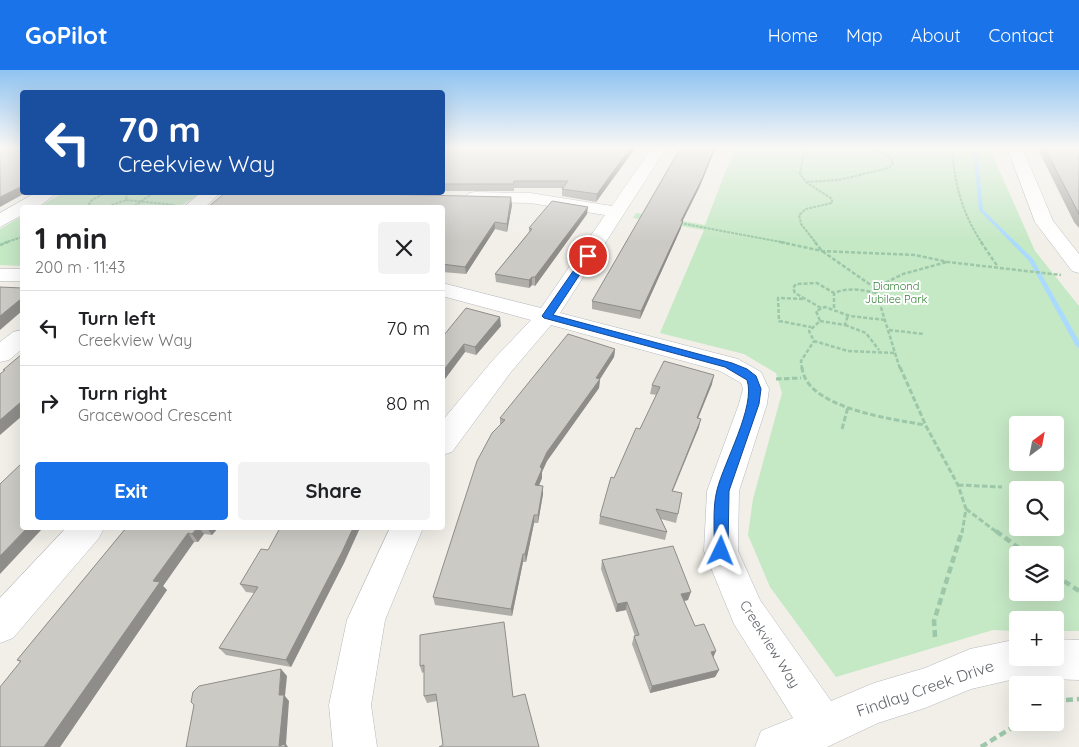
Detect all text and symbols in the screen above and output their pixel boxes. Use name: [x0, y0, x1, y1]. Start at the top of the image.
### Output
text: GoPilot: [25, 20, 108, 50]
text: Home: [768, 24, 818, 47]
text: Map: [846, 24, 883, 47]
text: About: [911, 24, 961, 47]
text: Contact: [989, 24, 1054, 47]
text: 70 m: [118, 107, 201, 151]
icon: left: [35, 110, 100, 175]
text: Creekview Way: [118, 150, 275, 178]
text: 1 min: [35, 219, 108, 257]
button: close: [378, 222, 430, 274]
pin: [567, 235, 609, 277]
icon: arrive: [574, 242, 602, 270]
text: 200 m · 11:43: [35, 257, 125, 277]
park label: Diamond Jubilee Park: [865, 279, 927, 306]
text: Turn left: [78, 306, 156, 330]
icon: left: [35, 314, 63, 342]
text: 70 m: [386, 316, 430, 340]
text: Creekview Way: [78, 330, 192, 350]
text: Turn right: [78, 381, 167, 405]
icon: right: [35, 389, 63, 417]
text: 80 m: [386, 391, 430, 415]
text: Gracewood Crescent: [78, 405, 232, 425]
north arrow: [1009, 416, 1064, 471]
map controls: [1009, 416, 1064, 731]
button: Exit: [35, 462, 228, 520]
button: Share: [238, 462, 430, 520]
button: search: [1009, 481, 1064, 536]
position arrow: [694, 524, 746, 576]
button: layers: [1009, 546, 1064, 601]
street label: Creekview Way: [736, 597, 804, 691]
button: +: [1009, 611, 1064, 666]
street label: Findlay Creek Drive: [854, 655, 996, 721]
button: −: [1009, 676, 1064, 731]

